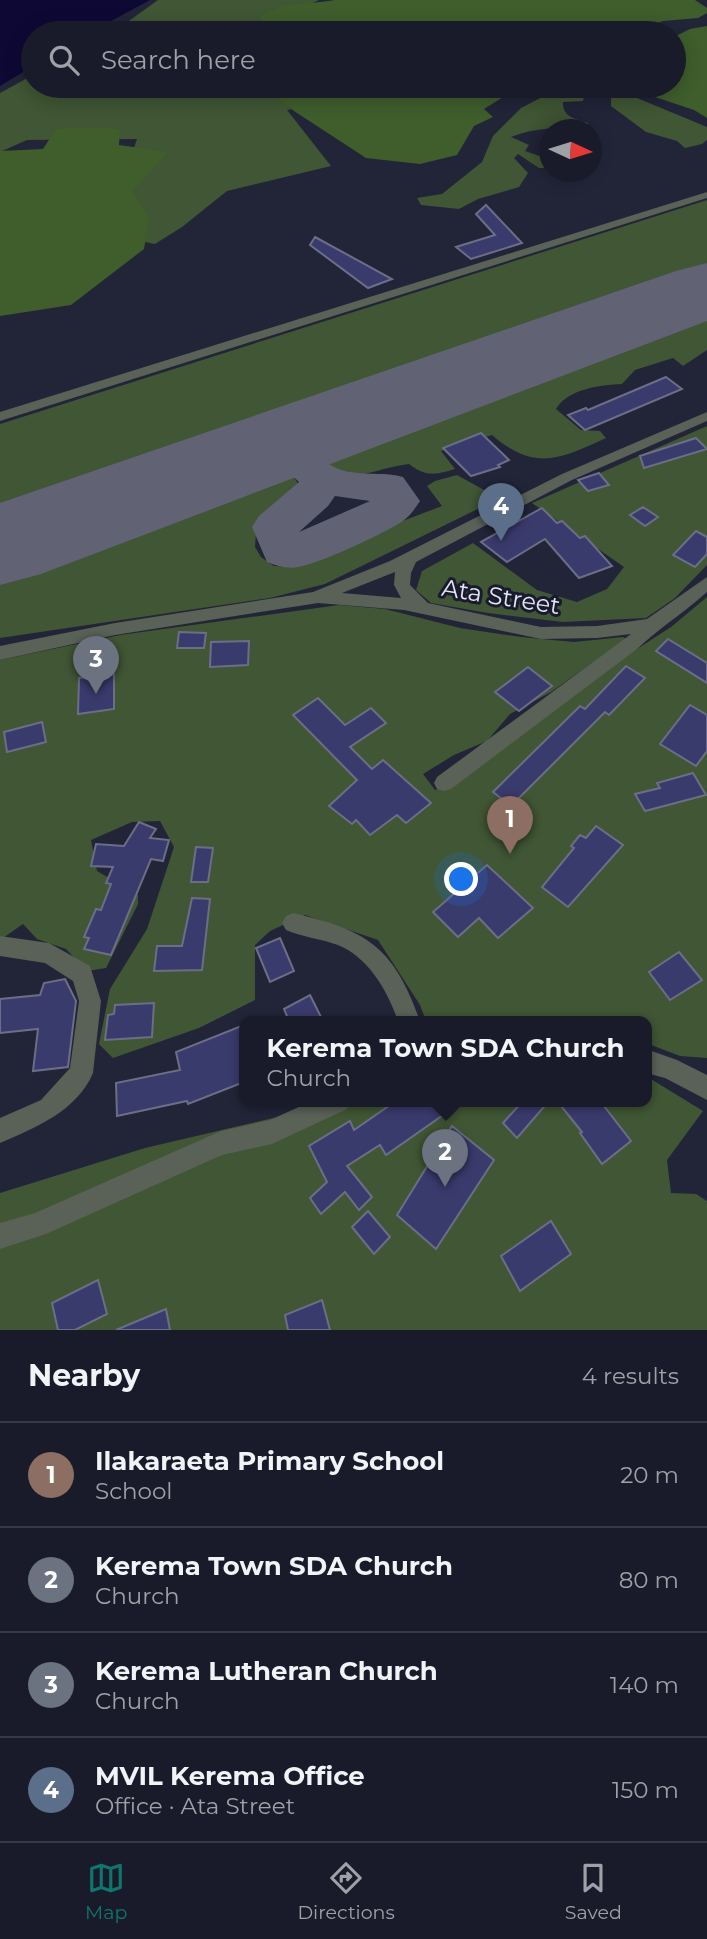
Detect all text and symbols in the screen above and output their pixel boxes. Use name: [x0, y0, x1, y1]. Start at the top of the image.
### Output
search box: [21, 21, 686, 98]
icon: search: [45, 41, 83, 79]
text: Search here: [101, 44, 256, 76]
north arrow: [539, 119, 602, 182]
pin: 4: [478, 483, 524, 541]
street label: Ata Street: [440, 573, 563, 620]
pin: 3: [73, 636, 119, 694]
pin: 1: [487, 796, 533, 854]
your location: [444, 862, 478, 896]
popup: [239, 1016, 652, 1107]
text: Kerema Town SDA Church: [266, 1032, 625, 1064]
text: Church: [266, 1064, 351, 1092]
pin: 2: [422, 1129, 468, 1187]
text: Nearby: [28, 1357, 140, 1394]
text: 4 results: [582, 1362, 679, 1390]
text: Ilakaraeta Primary School: [95, 1445, 444, 1477]
text: 1: [46, 1461, 56, 1489]
text: 20 m: [620, 1461, 679, 1489]
text: School: [95, 1477, 173, 1505]
text: Kerema Town SDA Church: [95, 1550, 453, 1582]
text: 2: [44, 1566, 58, 1594]
text: 80 m: [619, 1566, 679, 1594]
text: Church: [95, 1582, 180, 1610]
text: Kerema Lutheran Church: [95, 1655, 438, 1687]
text: 3: [44, 1671, 58, 1699]
text: 140 m: [610, 1671, 679, 1699]
text: Church: [95, 1687, 180, 1715]
text: MVIL Kerema Office: [95, 1760, 365, 1792]
text: 4: [43, 1776, 59, 1804]
text: 150 m: [612, 1776, 679, 1804]
text: Office · Ata Street: [95, 1792, 295, 1820]
tab: Map: [85, 1859, 127, 1924]
tab: Directions: [297, 1859, 395, 1924]
tab: Saved: [565, 1859, 622, 1924]

